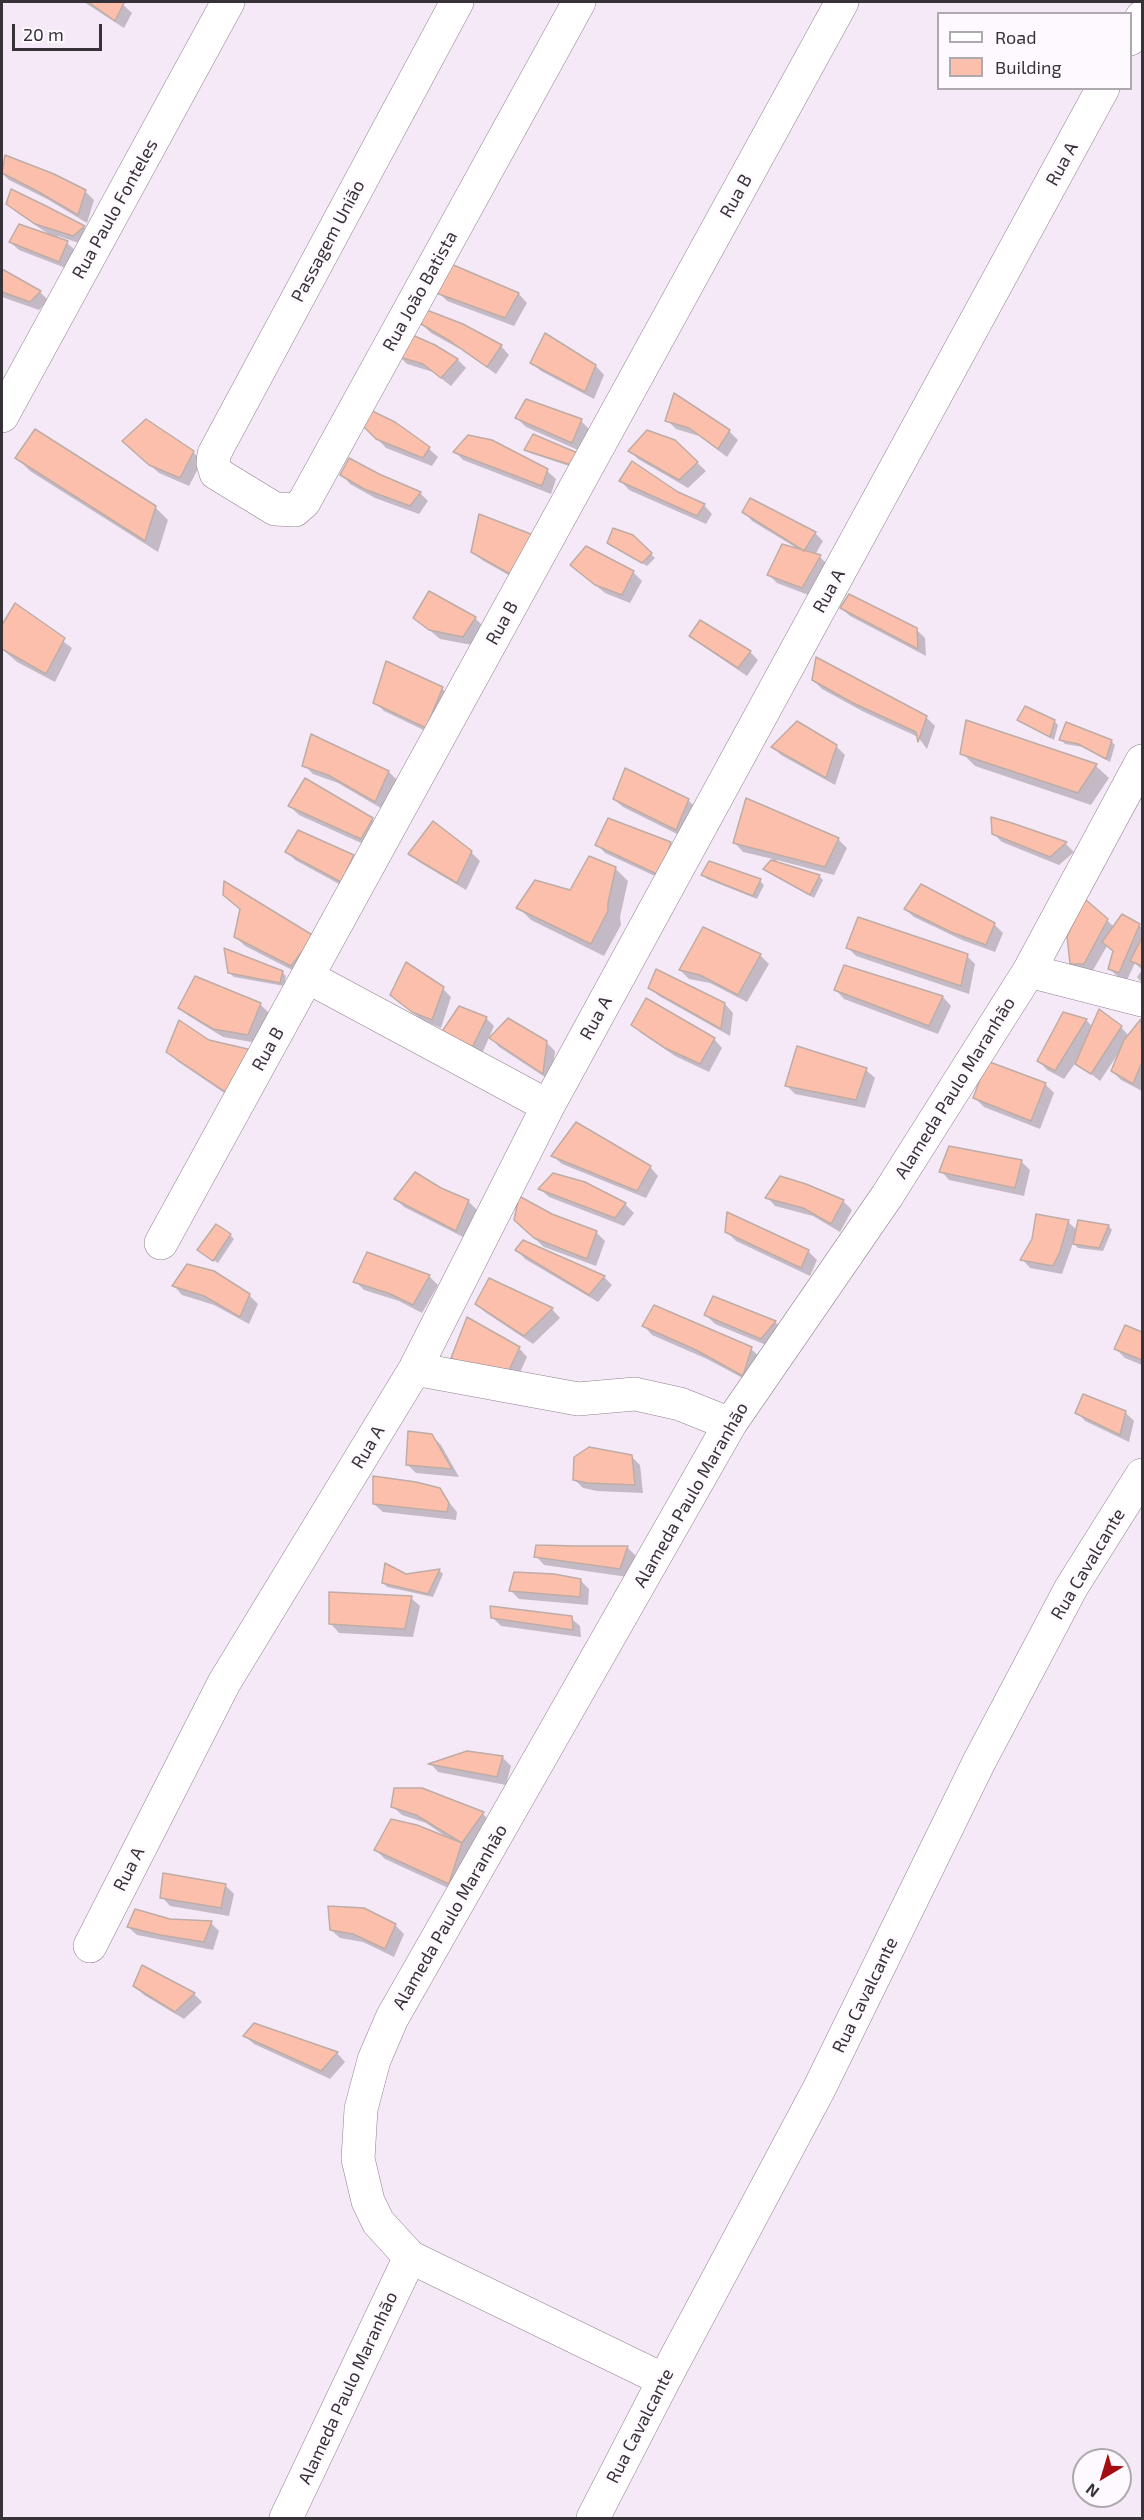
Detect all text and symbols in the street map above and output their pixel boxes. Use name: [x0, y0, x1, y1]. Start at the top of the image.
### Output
scale bar: [15, 12, 105, 50]
legend: [937, 12, 1132, 90]
text: 20 m: [23, 23, 64, 45]
text: Road: [995, 26, 1036, 48]
text: Building: [995, 56, 1062, 78]
street label: Rua Paulo Fonteles: [68, 135, 162, 283]
street label: Rua A: [1041, 138, 1083, 190]
street label: Rua B: [715, 170, 757, 222]
street label: Passagem União: [287, 176, 369, 306]
street label: Rua João Batista: [378, 227, 462, 355]
street label: Rua A: [808, 565, 850, 617]
street label: Rua B: [481, 597, 523, 649]
street label: Rua A: [575, 992, 617, 1044]
street label: Alameda Paulo Maranhão: [890, 993, 1020, 1183]
street label: Rua B: [247, 1023, 289, 1075]
street label: Alameda Paulo Maranhão: [629, 1399, 753, 1591]
street label: Rua A: [347, 1422, 389, 1472]
street label: Rua Cavalcante: [1046, 1505, 1130, 1623]
street label: Alameda Paulo Maranhão: [388, 1821, 512, 2013]
street label: Rua A: [109, 1843, 149, 1895]
street label: Rua Cavalcante: [828, 1934, 902, 2056]
street label: Alameda Paulo Maranhão: [294, 2288, 402, 2488]
street label: Rua Cavalcante: [602, 2365, 678, 2487]
north arrow: [1072, 2448, 1132, 2508]
text: N: [1081, 2480, 1102, 2502]

